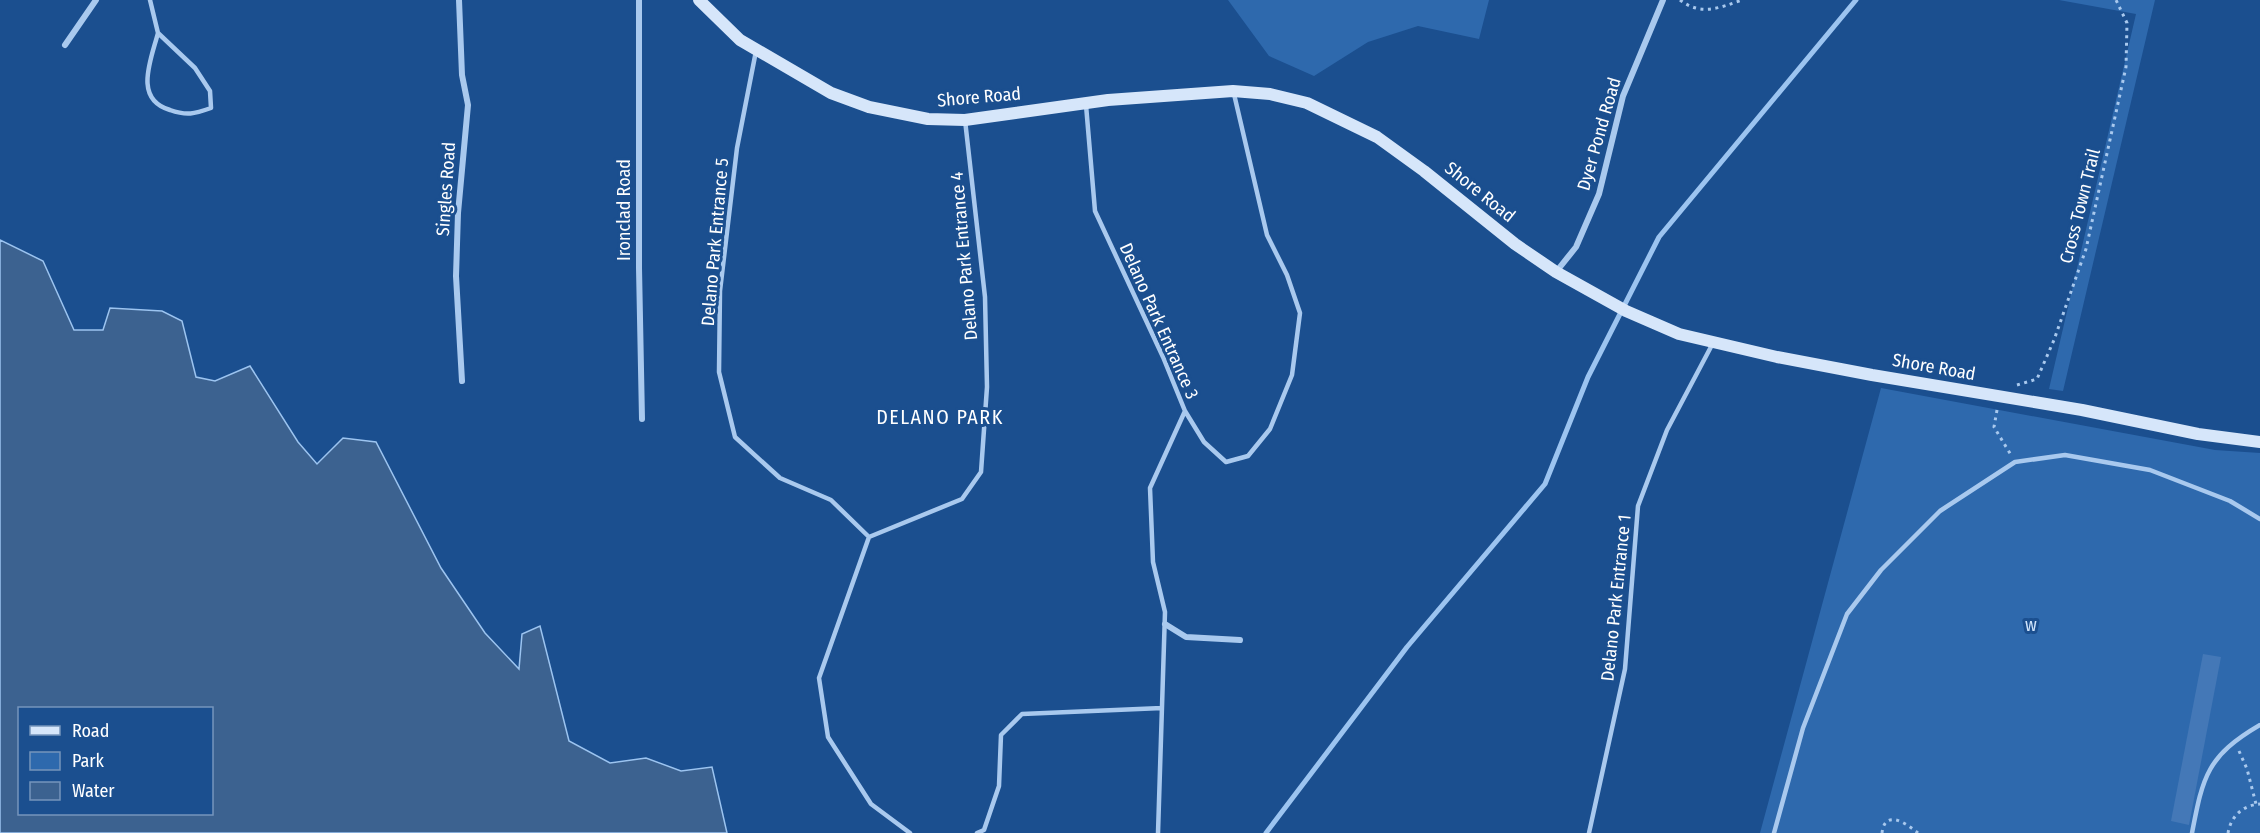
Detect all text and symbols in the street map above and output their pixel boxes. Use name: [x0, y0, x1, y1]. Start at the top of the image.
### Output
street label: Dyer Pond Road: [1572, 75, 1626, 193]
street label: Shore Road: [936, 82, 1022, 112]
street label: Singles Road: [432, 141, 460, 237]
street label: Cross Town Trail: [2055, 146, 2105, 266]
street label: Delano Park Entrance 5: [697, 157, 733, 327]
street label: Shore Road: [1440, 157, 1520, 227]
street label: Ironclad Road: [613, 159, 635, 261]
street label: Delano Park Entrance 4: [946, 171, 982, 341]
street label: Delano Park Entrance 3: [1115, 240, 1203, 402]
street label: Shore Road: [1891, 349, 1977, 385]
district label: DELANO PARK: [876, 405, 1004, 429]
street label: Delano Park Entrance 1: [1596, 514, 1636, 682]
park label: w: [2025, 614, 2037, 636]
legend: [18, 707, 213, 815]
text: Road: [72, 720, 109, 742]
text: Park: [72, 750, 105, 772]
text: Water: [72, 780, 115, 802]

